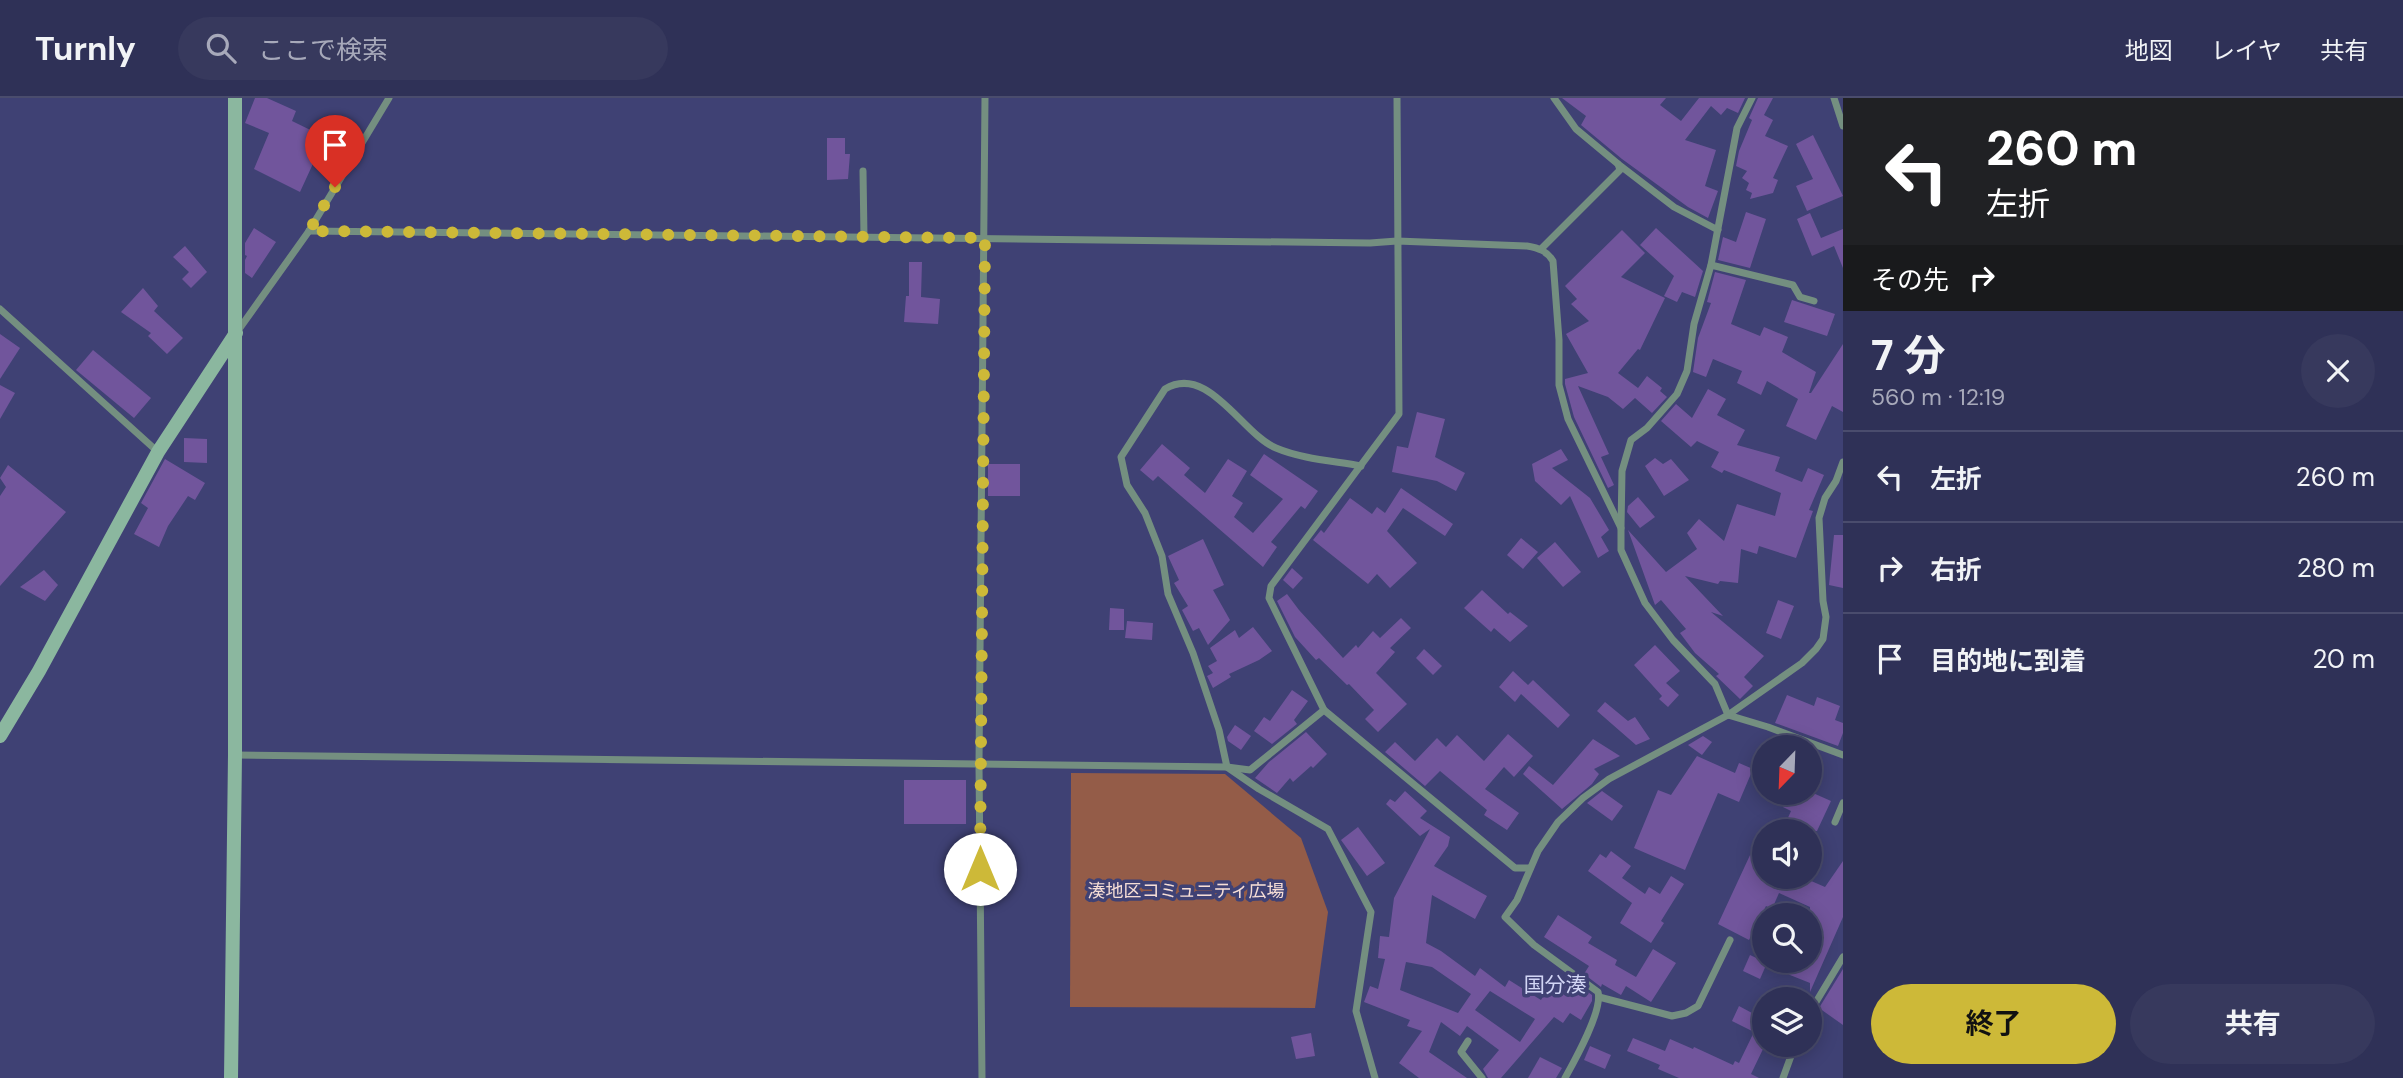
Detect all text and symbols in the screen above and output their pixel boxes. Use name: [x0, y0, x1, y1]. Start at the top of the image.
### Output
search box: [178, 17, 668, 80]
text: Turnly: [35, 27, 136, 70]
icon: search: [202, 29, 240, 67]
text: ここで検索: [258, 33, 388, 67]
text: 地図: [2125, 35, 2173, 66]
text: レイヤ: [2211, 35, 2282, 66]
text: 共有: [2320, 35, 2368, 66]
pin: [305, 115, 365, 187]
text: 260 m: [1986, 116, 2137, 180]
icon: arrive: [316, 126, 354, 164]
icon: left: [1871, 126, 1962, 217]
text: 左折: [1986, 183, 2050, 225]
icon: right: [1963, 259, 2001, 297]
text: その先: [1871, 263, 1949, 297]
text: 7 分: [1871, 328, 1945, 383]
button: close: [2301, 334, 2375, 408]
text: 560 m · 12:19: [1871, 382, 2005, 412]
icon: left: [1871, 458, 1909, 496]
text: 260 m: [2296, 460, 2375, 494]
text: 左折: [1930, 462, 1982, 496]
icon: right: [1871, 549, 1909, 587]
text: 280 m: [2297, 551, 2375, 585]
text: 右折: [1930, 553, 1982, 587]
icon: arrive: [1871, 640, 1909, 678]
text: 20 m: [2312, 642, 2375, 676]
text: 目的地に到着: [1930, 644, 2086, 678]
north arrow: [1752, 735, 1822, 805]
map controls: [1752, 735, 1822, 1057]
button: sound: [1752, 819, 1822, 889]
position arrow: [943, 832, 1017, 906]
park label: 湊地区コミュニティ広場: [1088, 879, 1284, 903]
button: search: [1752, 903, 1822, 973]
district label: 国分湊: [1524, 971, 1587, 999]
button: 終了: [1871, 984, 2116, 1064]
button: 共有: [2130, 984, 2375, 1064]
button: layers: [1752, 987, 1822, 1057]

